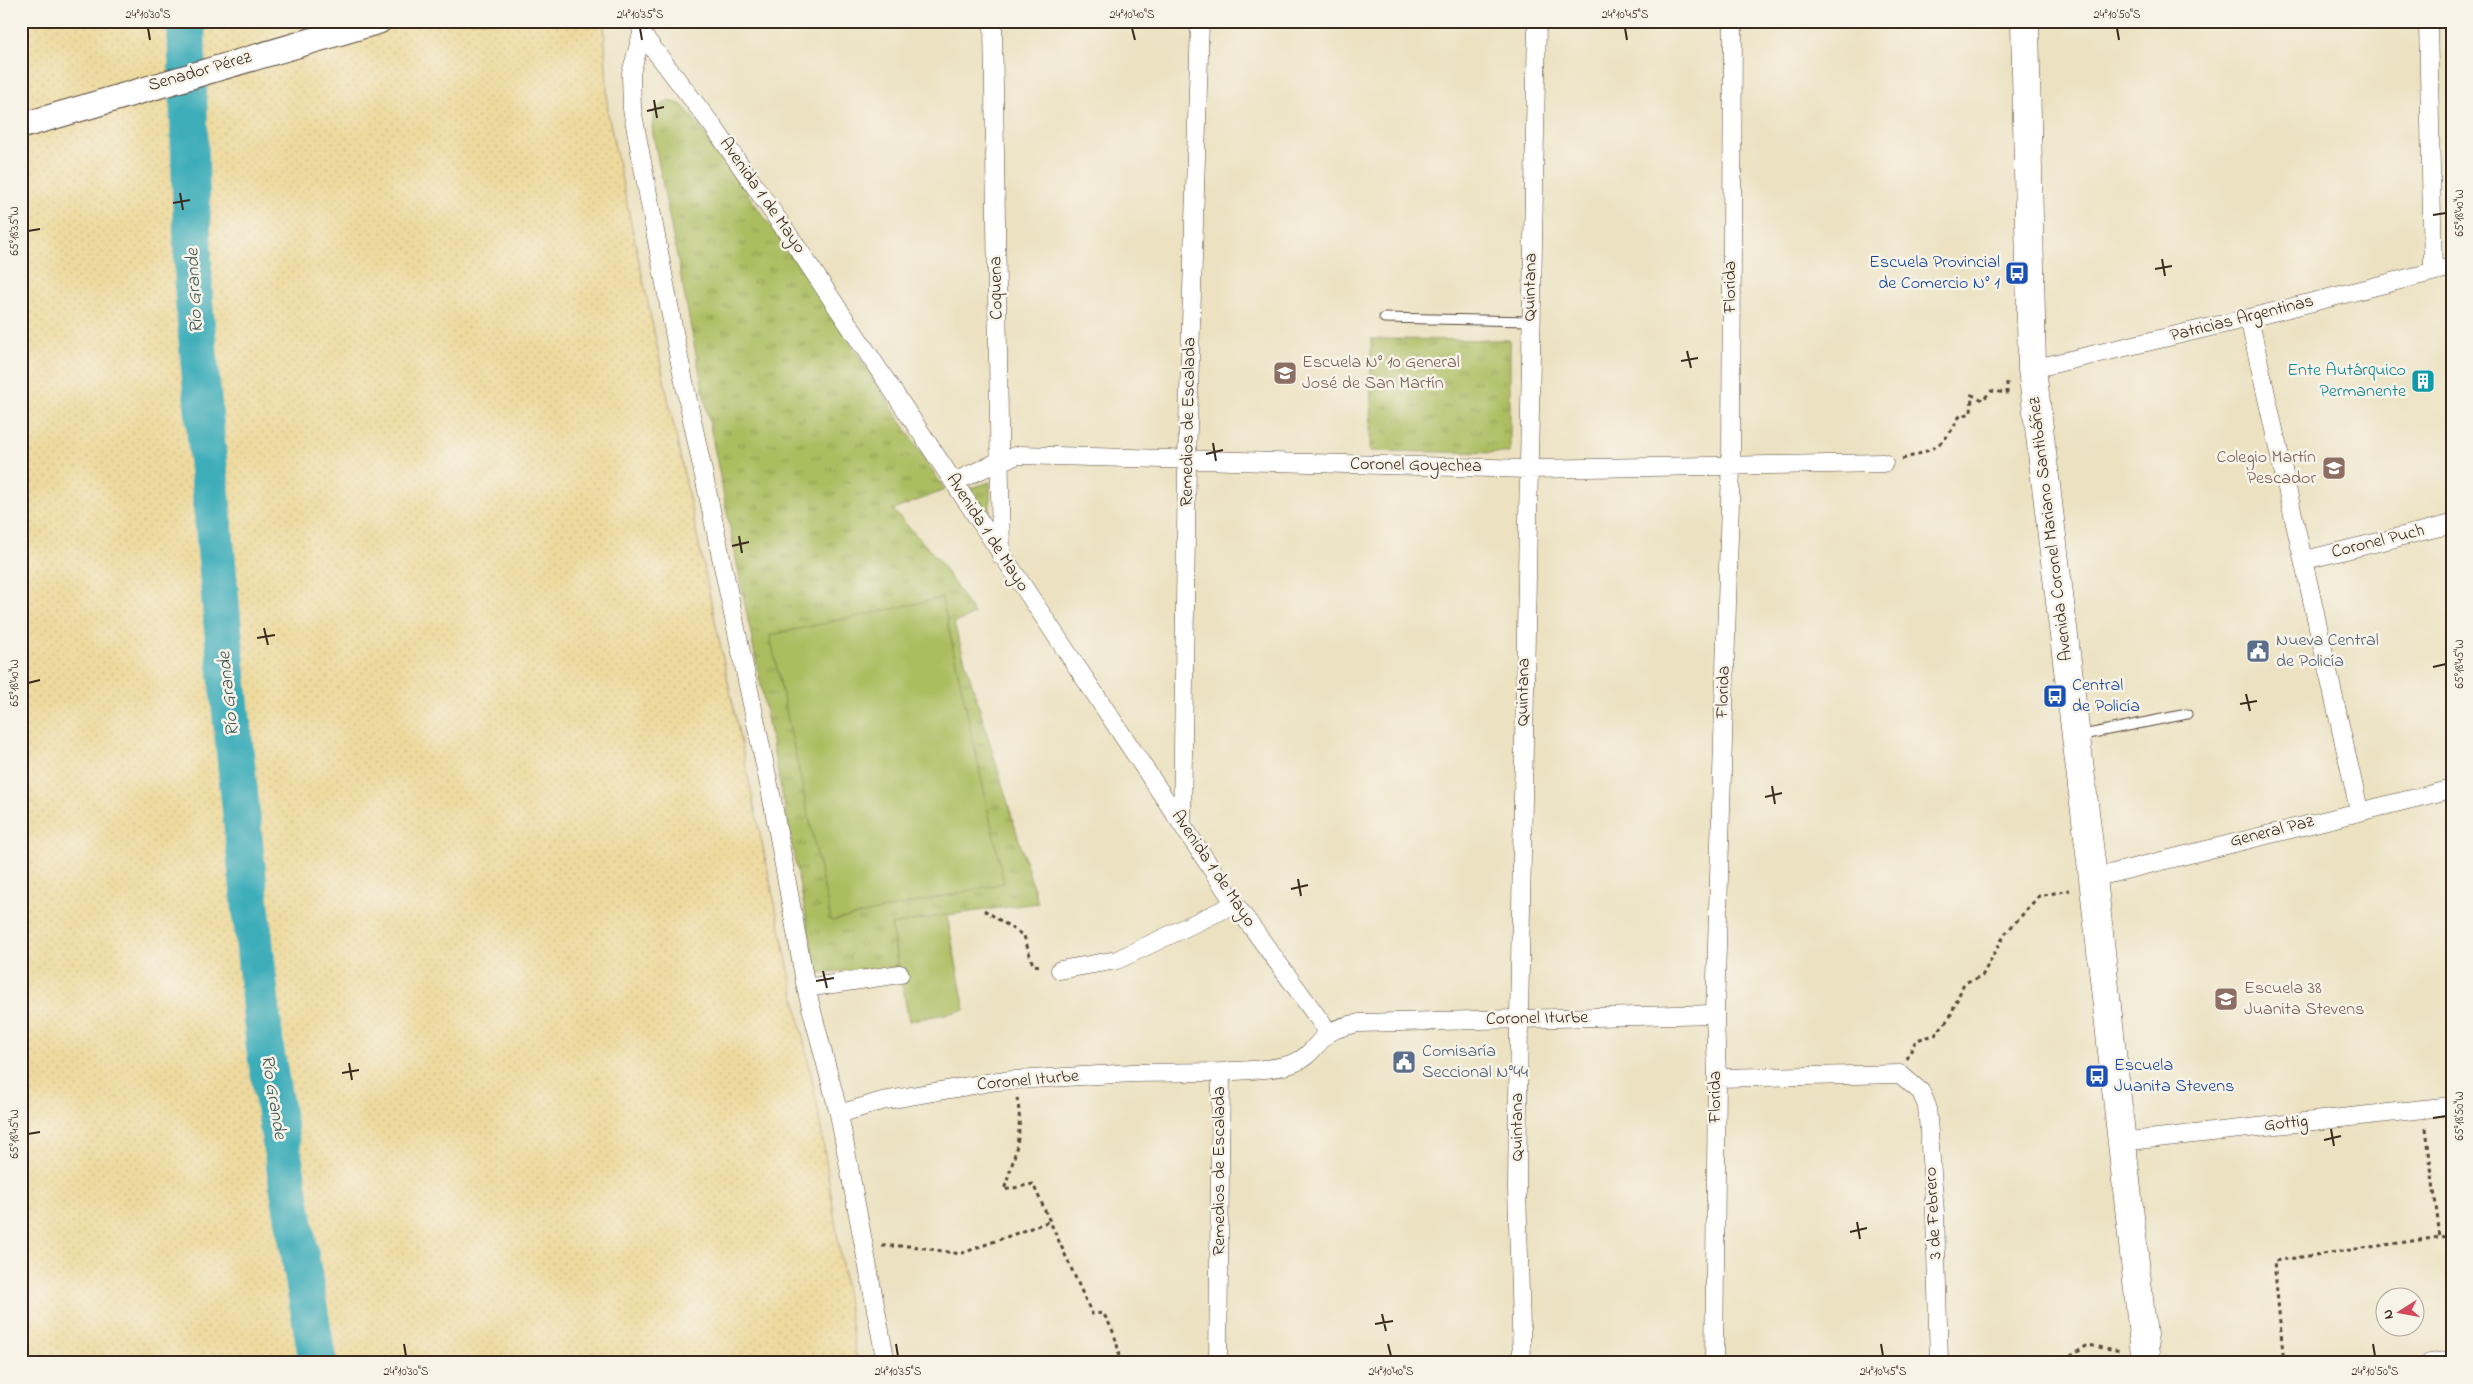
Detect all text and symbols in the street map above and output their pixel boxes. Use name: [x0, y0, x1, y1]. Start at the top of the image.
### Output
text: 24°10'30"S: [125, 6, 171, 24]
text: 24°10'35"S: [617, 6, 664, 24]
text: 24°10'40"S: [1109, 6, 1155, 24]
text: 24°10'45"S: [1602, 6, 1649, 24]
text: 24°10'50"S: [2094, 6, 2141, 24]
street label: Senador Pérez: [145, 45, 255, 99]
street label: Avenida 1 de Mayo: [712, 133, 812, 259]
text: 65°18'40"W: [2451, 189, 2469, 237]
text: 65°18'35"W: [6, 207, 24, 255]
water label: Río Grande: [179, 246, 211, 334]
place label: Escuela Provincial de Comercio N° 1: [1869, 250, 2000, 297]
street label: Quintana: [1517, 253, 1545, 321]
street label: Coquena: [983, 256, 1011, 320]
bus stop icon: Escuela Provincial de Comercio N° 1: [2004, 260, 2030, 286]
street label: Florida: [1718, 261, 1744, 314]
street label: Patricias Argentinas: [2167, 289, 2317, 350]
street label: Remedios de Escalada: [1175, 337, 1203, 507]
place label: Escuela N° 10 General José de San Martín: [1302, 350, 1460, 397]
place label: Ente Autárquico Permanente: [2287, 358, 2407, 405]
school or university icon: Escuela N° 10 General José de San Martín: [1272, 360, 1298, 386]
building icon: Ente Autárquico Permanente: [2410, 368, 2436, 394]
street label: Avenida Coronel Mariano Santibáñez: [2022, 395, 2080, 663]
place label: Colegio Martín Pescador: [2217, 445, 2316, 492]
street label: Coronel Goyechea: [1350, 452, 1482, 480]
school or university icon: Colegio Martín Pescador: [2321, 455, 2347, 481]
street label: Avenida 1 de Mayo: [939, 469, 1035, 597]
street label: Coronel Puch: [2329, 518, 2427, 566]
place label: Nueva Central de Policía: [2276, 628, 2379, 675]
public building icon: Nueva Central de Policía: [2245, 638, 2271, 664]
text: 65°18'45"W: [2451, 640, 2469, 688]
water label: Río Grande: [211, 649, 247, 738]
street label: Quintana: [1510, 658, 1538, 726]
text: 65°18'40"W: [6, 659, 24, 707]
street label: Florida: [1710, 665, 1738, 720]
place label: Central de Policía: [2072, 673, 2140, 720]
bus stop icon: Central de Policía: [2042, 683, 2068, 709]
street label: Avenida 1 de Mayo: [1164, 805, 1262, 933]
street label: General Paz: [2227, 809, 2317, 855]
place label: Escuela 38 Juanita Stevens: [2244, 976, 2364, 1023]
school or university icon: Escuela 38 Juanita Stevens: [2213, 986, 2239, 1012]
street label: Coronel Iturbe: [1486, 1005, 1589, 1033]
place label: Comisaría Seccional N°44: [1422, 1039, 1529, 1086]
public building icon: Comisaría Seccional N°44: [1391, 1049, 1417, 1075]
water label: Río Grande: [253, 1053, 293, 1143]
place label: Escuela Juanita Stevens: [2114, 1053, 2234, 1100]
bus stop icon: Escuela Juanita Stevens: [2084, 1063, 2110, 1089]
street label: Coronel Iturbe: [976, 1064, 1081, 1098]
street label: Florida: [1703, 1071, 1729, 1124]
street label: Remedios de Escalada: [1207, 1086, 1233, 1256]
text: 65°18'50"W: [2451, 1091, 2469, 1141]
street label: Quintana: [1505, 1093, 1531, 1161]
street label: Gottig: [2263, 1109, 2309, 1140]
text: 65°18'45"W: [6, 1110, 24, 1158]
street label: 3 de Febrero: [1919, 1166, 1949, 1260]
north arrow: [2376, 1286, 2426, 1336]
text: N: [2378, 1308, 2400, 1321]
text: 24°10'30"S: [383, 1363, 429, 1381]
text: 24°10'35"S: [875, 1363, 922, 1381]
text: 24°10'40"S: [1368, 1363, 1414, 1381]
text: 24°10'45"S: [1860, 1363, 1907, 1381]
text: 24°10'50"S: [2352, 1363, 2399, 1381]

